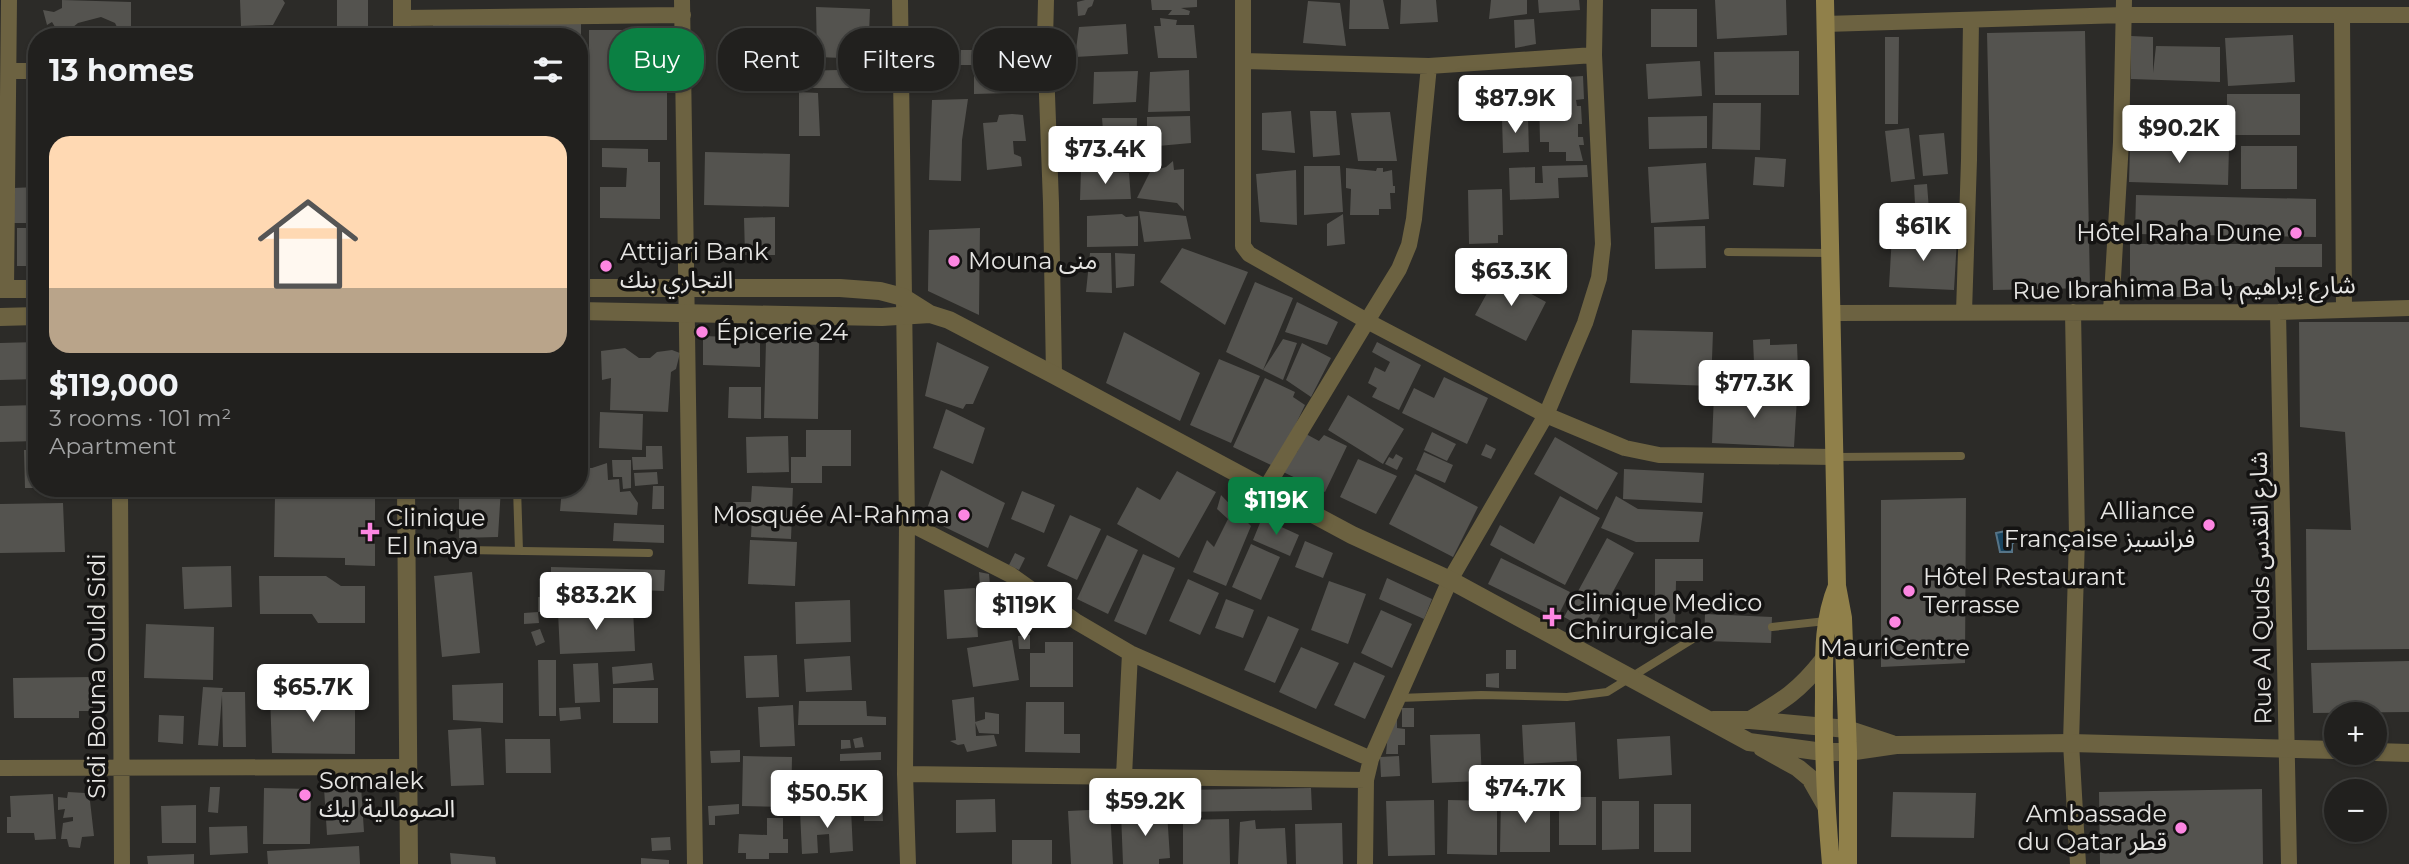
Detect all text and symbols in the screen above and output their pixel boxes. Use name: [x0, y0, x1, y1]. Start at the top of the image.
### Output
chip: Buy: [609, 28, 704, 91]
chip: Rent: [718, 28, 824, 91]
chip: Filters: [838, 28, 959, 91]
chip: New: [973, 28, 1076, 91]
icon: filters: [529, 51, 567, 89]
text: 13 homes: [49, 52, 194, 89]
pin: $87.9K: [1458, 76, 1572, 135]
text: $87.9K: [1475, 84, 1555, 112]
pin: $90.2K: [2122, 106, 2236, 165]
text: $90.2K: [2138, 114, 2220, 142]
pin: $73.4K: [1048, 127, 1162, 186]
text: $73.4K: [1064, 135, 1146, 163]
icon: home: [245, 181, 371, 307]
pin: $61K: [1882, 204, 1964, 263]
text: $61K: [1895, 212, 1951, 240]
place label: Hôtel Raha Dune: [2076, 218, 2282, 247]
marker: Hôtel Raha Dune: [2288, 225, 2304, 241]
place label: Attijari Bank التجاري بنك: [620, 237, 769, 299]
place label: Mouna منى: [968, 246, 1097, 275]
pin: $63.3K: [1454, 248, 1568, 308]
marker: Mouna منى: [946, 253, 962, 269]
text: $63.3K: [1471, 257, 1551, 285]
marker: Attijari Bank التجاري بنك: [598, 258, 614, 274]
street label: Rue Ibrahima Ba شارع إبراهيم با: [2012, 270, 2356, 308]
place label: Épicerie 24: [716, 317, 848, 346]
marker: Épicerie 24: [694, 324, 710, 340]
pin: $77.3K: [1697, 360, 1811, 420]
text: $119,000: [49, 367, 179, 404]
text: $77.3K: [1715, 369, 1793, 397]
text: 3 rooms · 101 m²: [49, 404, 231, 432]
text: Apartment: [49, 432, 177, 460]
street label: Rue Al Quds شارع القدس: [2244, 451, 2280, 725]
pin: $119K: [1227, 477, 1325, 537]
text: $119K: [1244, 486, 1308, 514]
place label: Alliance Française فرانسيز: [2004, 496, 2195, 553]
place label: Mosquée Al-Rahma: [713, 500, 950, 529]
place label: Clinique El Inaya: [386, 503, 486, 560]
marker: Mosquée Al-Rahma: [956, 507, 972, 523]
marker: Alliance Française فرانسيز: [2201, 517, 2217, 533]
marker: Clinique El Inaya: [360, 522, 380, 542]
street label: Sidi Bouna Ould Sidi: [82, 553, 111, 799]
place label: Hôtel Restaurant Terrasse: [1923, 562, 2126, 619]
pin: $83.2K: [539, 572, 653, 632]
text: $83.2K: [556, 581, 636, 609]
pin: $119K: [975, 582, 1073, 642]
marker: Hôtel Restaurant Terrasse: [1901, 583, 1917, 599]
place label: Clinique Medico Chirurgicale: [1568, 588, 1762, 645]
text: $119K: [992, 591, 1056, 619]
marker: Clinique Medico Chirurgicale: [1542, 607, 1562, 627]
marker: MauriCentre: [1887, 614, 1903, 630]
place label: MauriCentre: [1820, 633, 1970, 662]
pin: $65.7K: [256, 664, 370, 724]
text: $65.7K: [273, 673, 353, 701]
map controls: [2324, 702, 2387, 842]
button: +: [2324, 702, 2387, 765]
place label: Somalek الصومالية ليك: [319, 766, 455, 823]
pin: $74.7K: [1468, 766, 1582, 825]
pin: $50.5K: [770, 770, 884, 830]
text: $74.7K: [1485, 774, 1565, 802]
pin: $59.2K: [1088, 778, 1202, 838]
text: $50.5K: [787, 779, 867, 807]
button: −: [2324, 779, 2387, 842]
marker: Somalek الصومالية ليك: [297, 787, 313, 803]
text: $59.2K: [1105, 787, 1185, 815]
place label: Ambassade du Qatar قطر: [2017, 799, 2167, 856]
marker: Ambassade du Qatar قطر: [2173, 820, 2189, 836]

